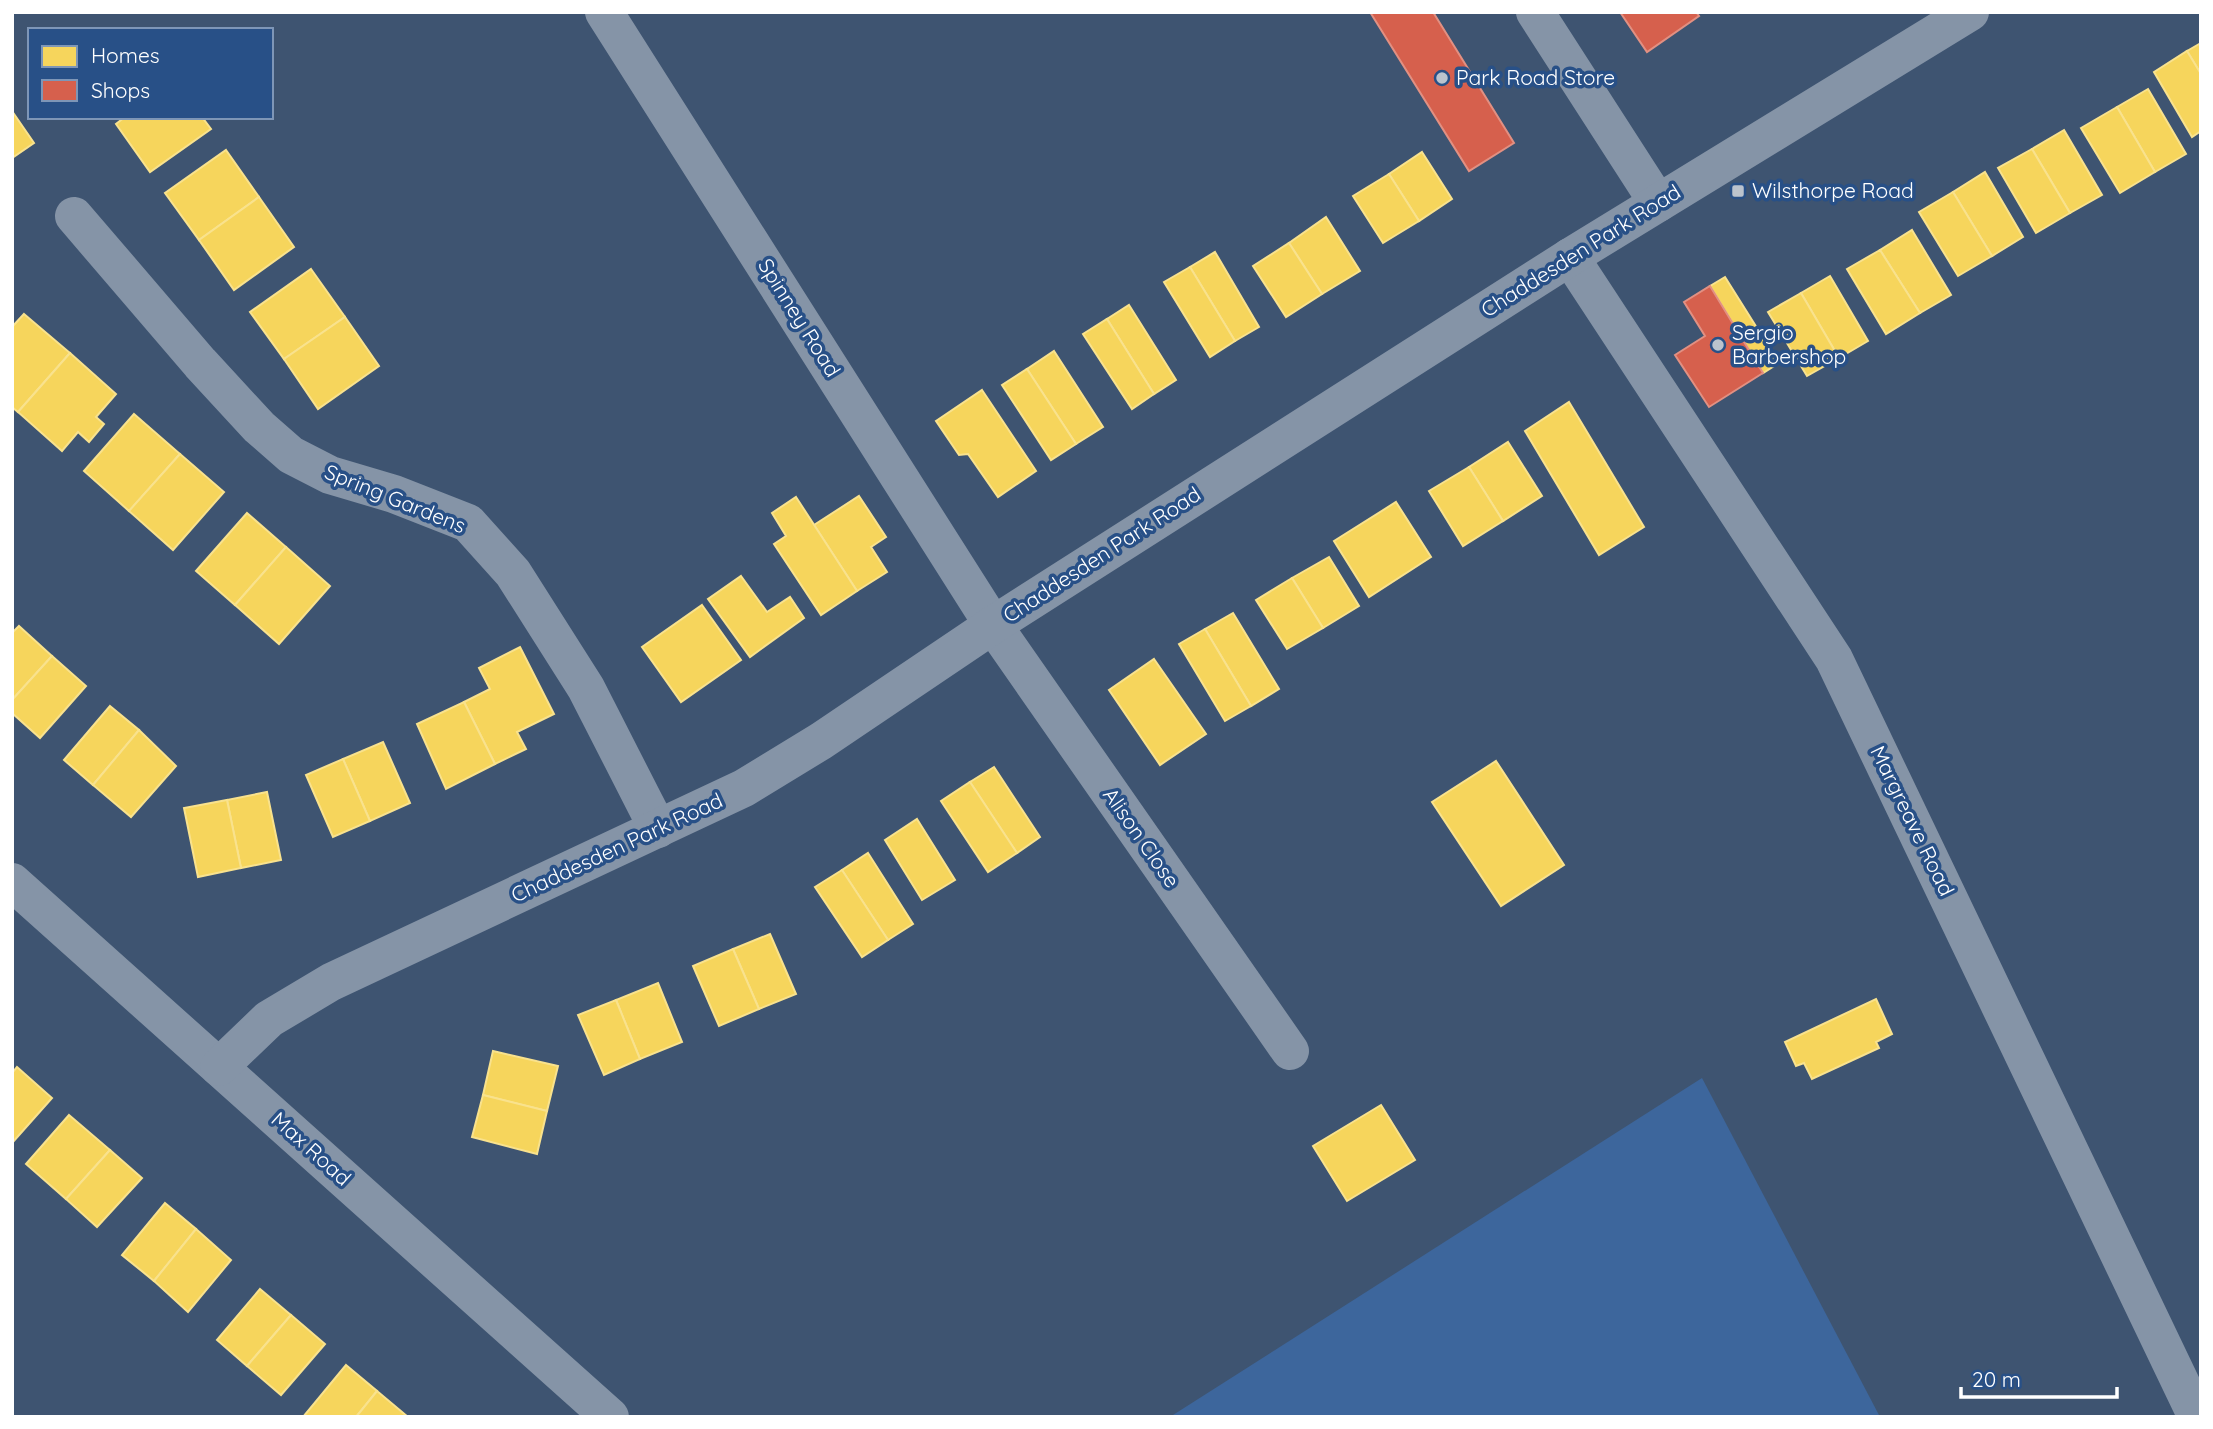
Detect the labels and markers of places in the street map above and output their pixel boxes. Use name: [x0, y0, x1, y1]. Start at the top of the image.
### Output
place label: Park Road Store: [1456, 64, 1615, 90]
marker: Park Road Store: [1434, 70, 1450, 86]
place label: Wilsthorpe Road: [1752, 177, 1914, 203]
marker: Wilsthorpe Road: [1730, 183, 1746, 199]
place label: Sergio Barbershop: [1732, 319, 1846, 369]
marker: Sergio Barbershop: [1710, 337, 1726, 353]

